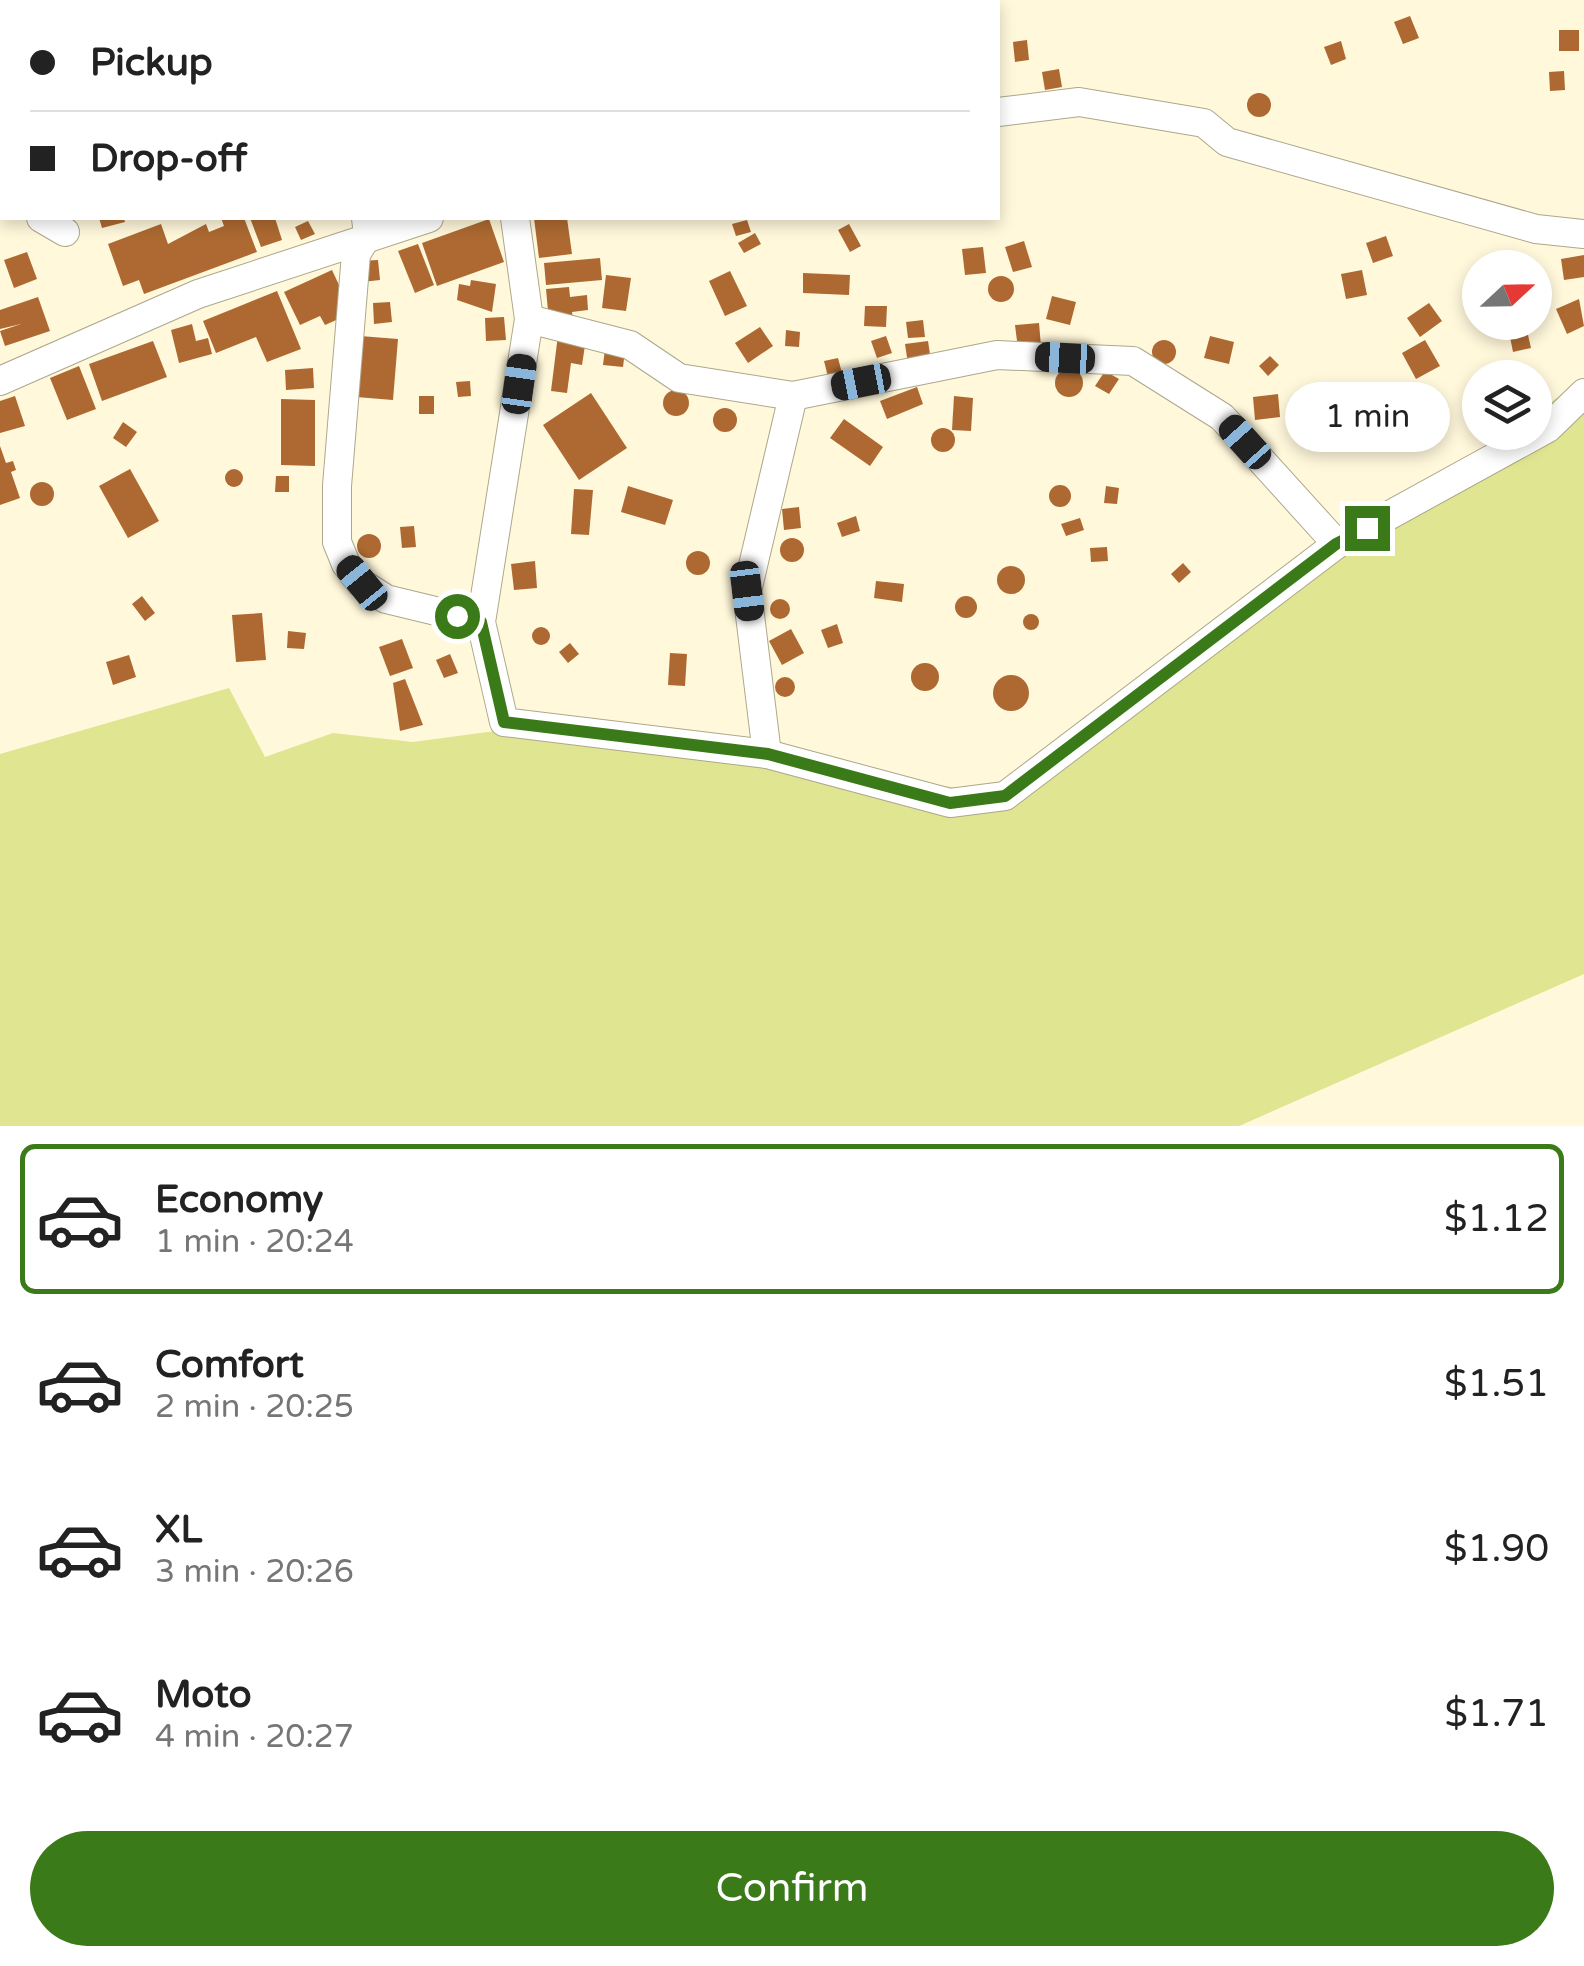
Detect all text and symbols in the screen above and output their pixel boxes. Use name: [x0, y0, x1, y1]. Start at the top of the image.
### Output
text: Pickup: [90, 40, 213, 86]
text: Drop-off: [90, 136, 247, 182]
north arrow: [1462, 250, 1552, 340]
map controls: [1462, 250, 1552, 450]
car: [1034, 341, 1096, 375]
car: [500, 352, 538, 416]
button: layers: [1462, 360, 1552, 450]
car: [829, 362, 893, 402]
callout: 1 min: [1284, 383, 1450, 453]
text: 1 min: [1325, 398, 1410, 436]
car: [1214, 410, 1276, 474]
route end: [1345, 506, 1390, 551]
car: [331, 550, 393, 616]
car: [728, 559, 766, 623]
route start: [435, 594, 480, 639]
icon: car: [35, 1174, 125, 1264]
text: Economy: [155, 1177, 323, 1223]
text: $1.12: [1444, 1196, 1549, 1242]
text: 1 min · 20:24: [155, 1223, 354, 1261]
icon: car: [35, 1339, 125, 1429]
text: Comfort: [155, 1342, 304, 1388]
text: $1.51: [1444, 1361, 1549, 1407]
text: 2 min · 20:25: [155, 1388, 354, 1426]
icon: car: [35, 1504, 125, 1594]
text: XL: [155, 1507, 202, 1553]
text: $1.90: [1444, 1526, 1549, 1572]
text: 3 min · 20:26: [155, 1553, 354, 1591]
icon: car: [35, 1669, 125, 1759]
text: Moto: [155, 1672, 251, 1718]
text: $1.71: [1444, 1691, 1549, 1737]
text: 4 min · 20:27: [155, 1718, 354, 1756]
button: Confirm: [30, 1831, 1554, 1946]

